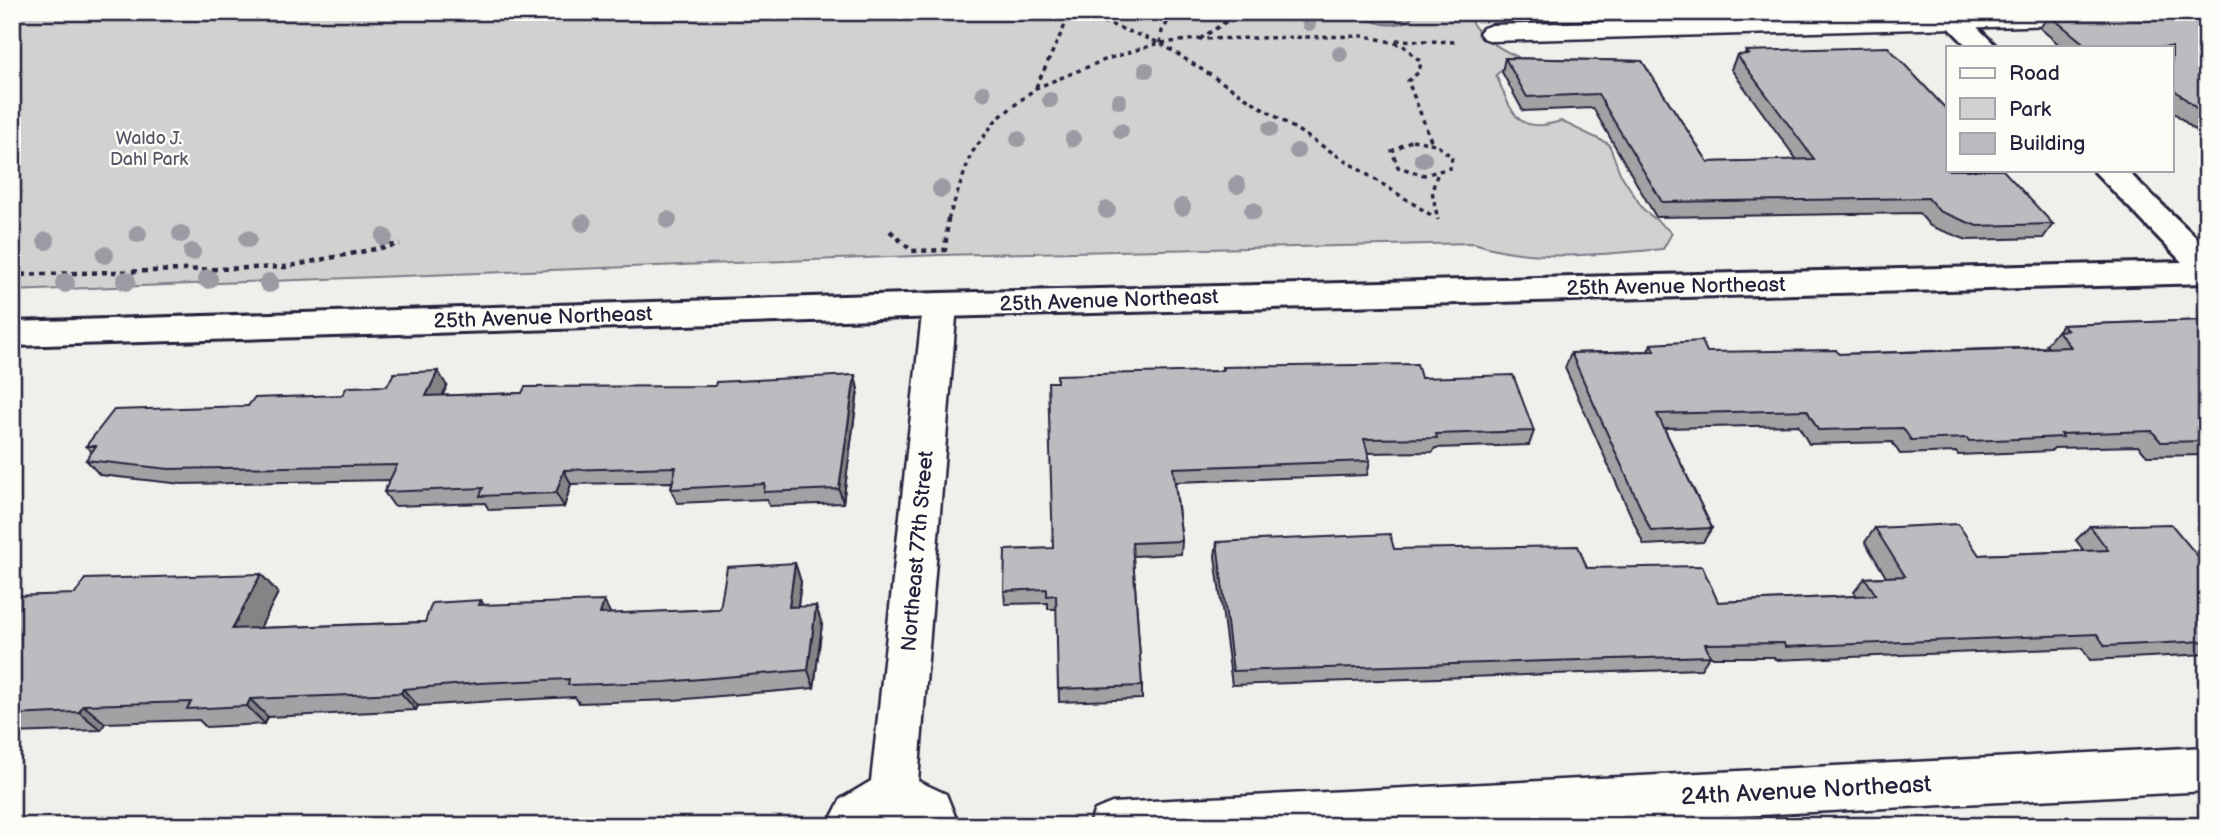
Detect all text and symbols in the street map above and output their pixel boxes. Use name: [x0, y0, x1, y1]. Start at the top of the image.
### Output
legend: [1946, 46, 2174, 172]
text: Road: [2009, 61, 2060, 86]
text: Park: [2009, 97, 2052, 122]
park label: Waldo J. Dahl Park: [110, 128, 188, 170]
text: Building: [2009, 131, 2085, 156]
street label: 25th Avenue Northeast: [1566, 272, 1786, 301]
street label: 25th Avenue Northeast: [999, 284, 1219, 317]
street label: 25th Avenue Northeast: [433, 301, 653, 334]
street label: Northeast 77th Street: [896, 449, 939, 652]
street label: 24th Avenue Northeast: [1680, 769, 1933, 812]

